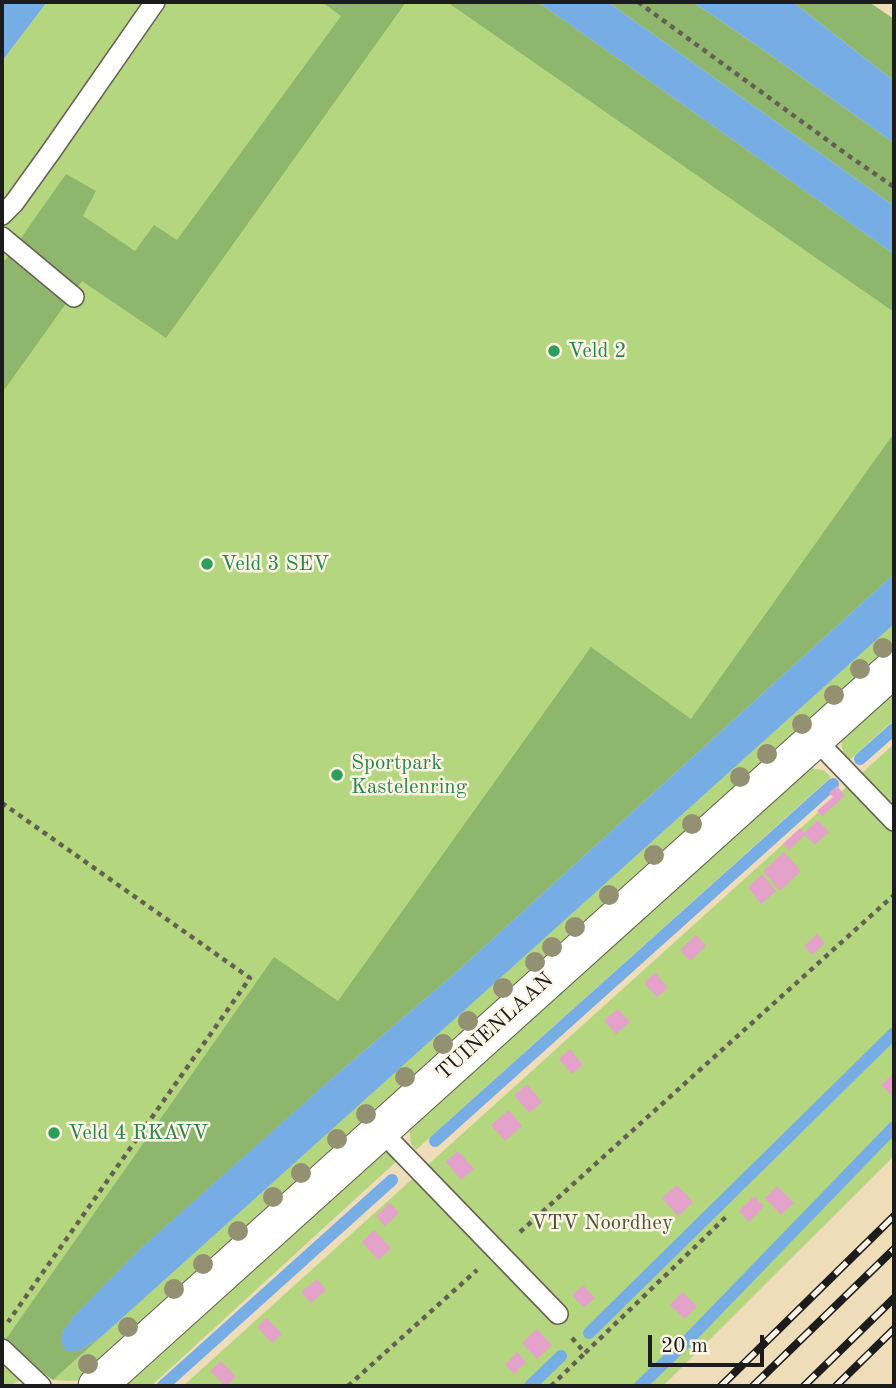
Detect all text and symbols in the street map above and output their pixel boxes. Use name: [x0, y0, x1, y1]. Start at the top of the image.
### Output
place label: Veld 2: [568, 338, 627, 364]
marker: Veld 2: [546, 343, 562, 359]
place label: Veld 3 SEV: [221, 551, 329, 577]
marker: Veld 3 SEV: [199, 556, 215, 572]
place label: Sportpark Kastelenring: [351, 750, 467, 800]
marker: Sportpark Kastelenring: [329, 767, 345, 783]
street label: TUINENLAAN: [431, 968, 559, 1086]
place label: Veld 4 RKAVV: [68, 1120, 208, 1146]
marker: Veld 4 RKAVV: [46, 1125, 62, 1141]
park label: VTV Noordhey: [531, 1210, 673, 1236]
scale bar: [651, 1322, 766, 1366]
text: 20 m: [661, 1336, 708, 1357]

